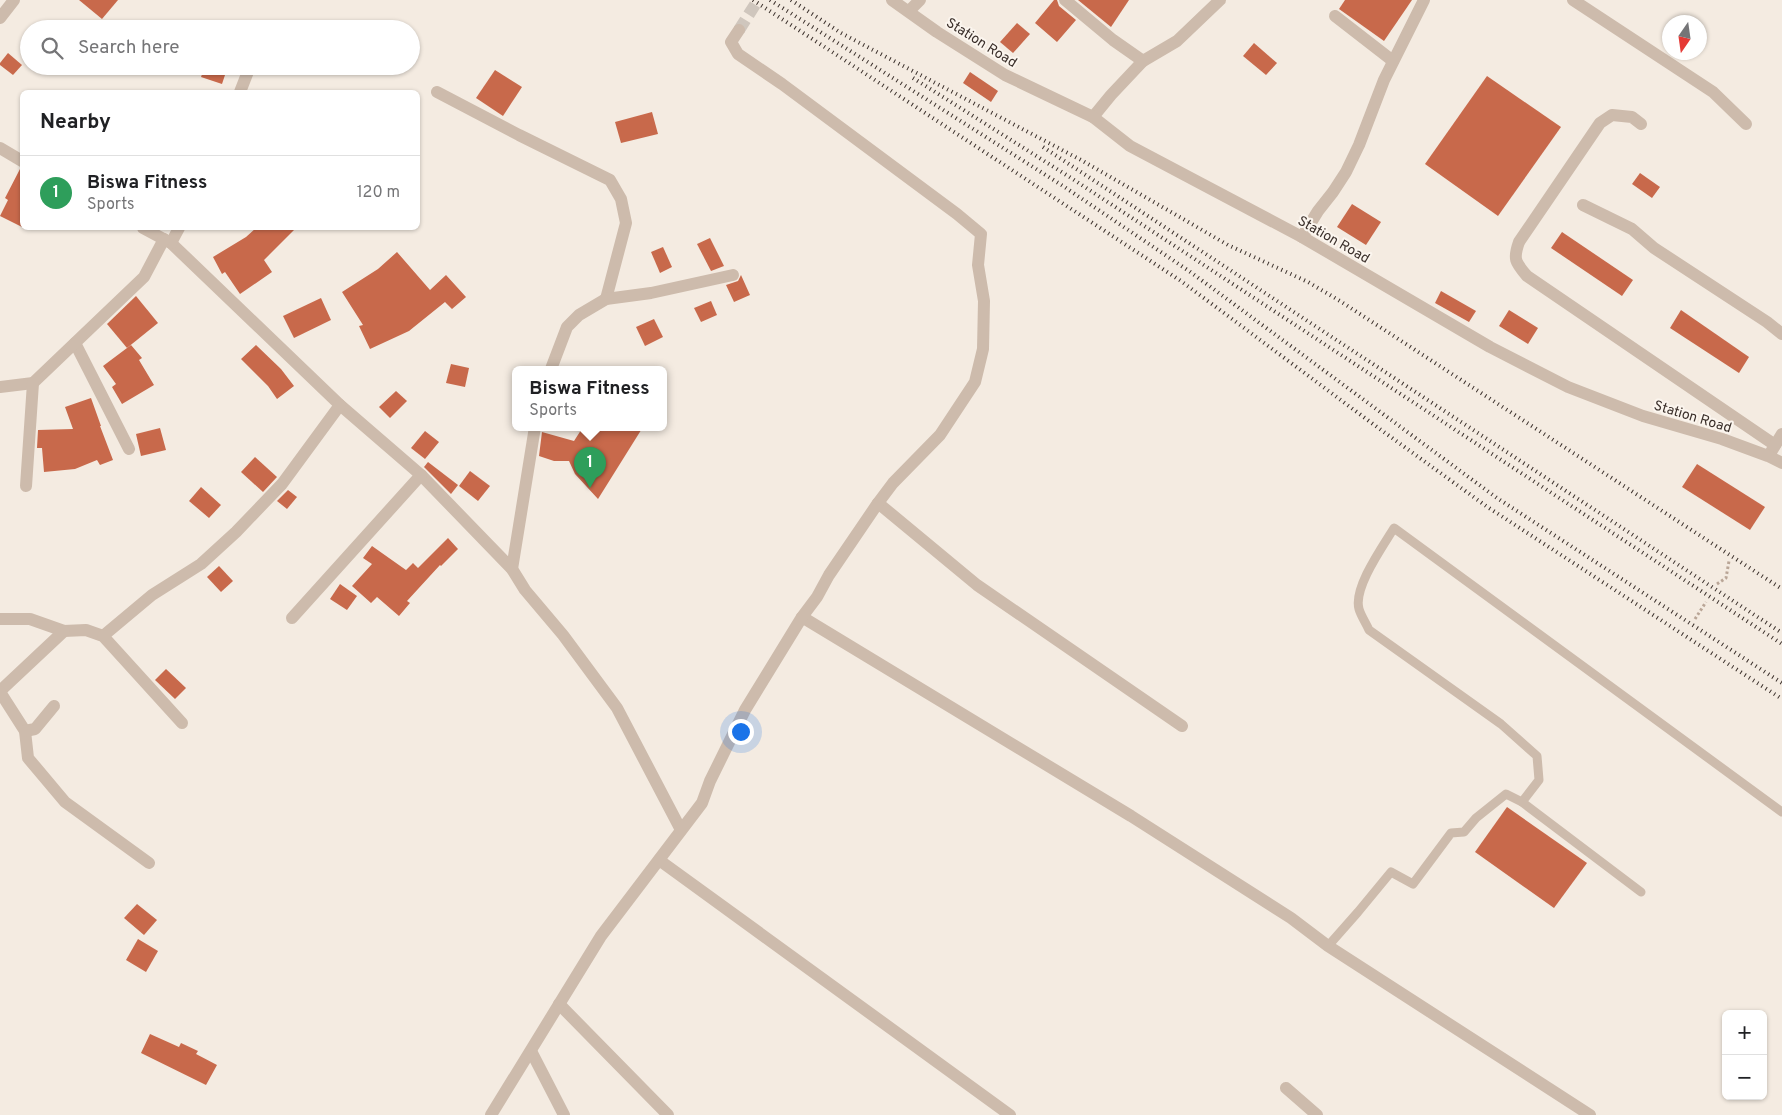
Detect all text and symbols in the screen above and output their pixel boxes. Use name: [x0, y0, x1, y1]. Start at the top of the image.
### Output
street label: Station Road: [943, 15, 1020, 72]
north arrow: [1662, 15, 1707, 60]
search box: [20, 20, 420, 75]
icon: search: [38, 34, 66, 62]
text: Search here: [78, 36, 180, 60]
text: Nearby: [40, 109, 111, 136]
text: Biswa Fitness: [87, 171, 207, 195]
text: 1: [53, 183, 59, 203]
text: 120 m: [357, 183, 400, 203]
text: Sports: [87, 195, 135, 215]
street label: Station Road: [1294, 213, 1372, 268]
popup: [512, 366, 667, 431]
text: Biswa Fitness: [529, 377, 650, 401]
street label: Station Road: [1652, 398, 1734, 437]
text: Sports: [529, 401, 577, 421]
pin: 1: [574, 447, 606, 488]
your location: [728, 719, 754, 745]
map controls: [1722, 1010, 1767, 1100]
button: +: [1722, 1010, 1767, 1055]
button: −: [1722, 1055, 1767, 1100]

